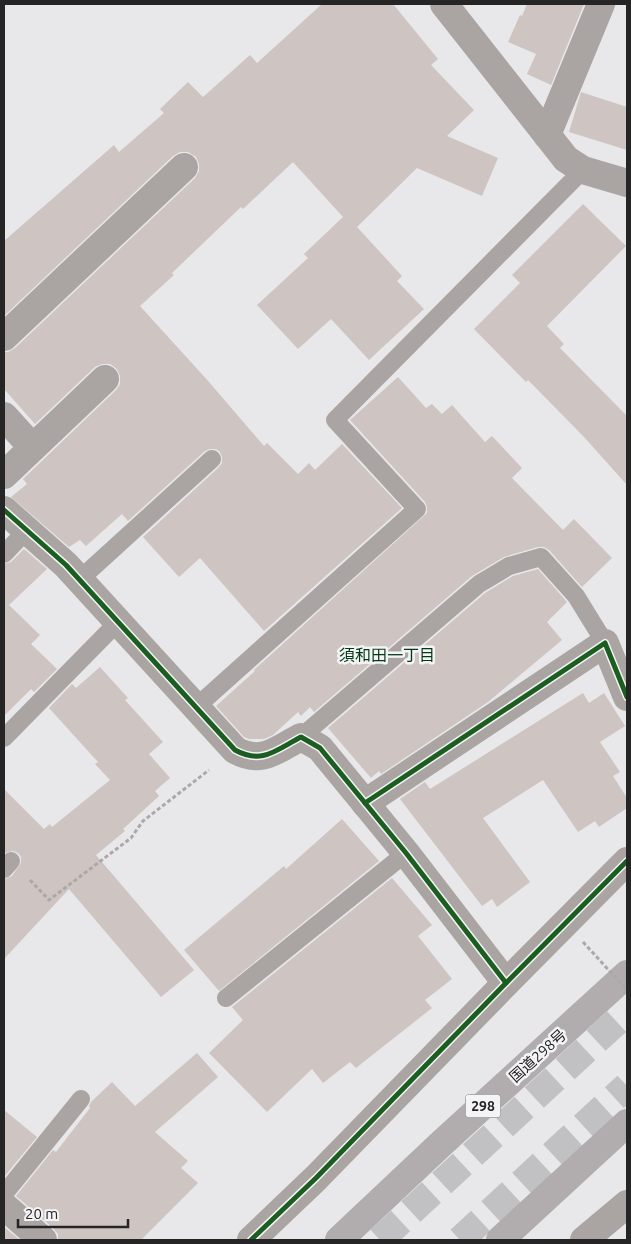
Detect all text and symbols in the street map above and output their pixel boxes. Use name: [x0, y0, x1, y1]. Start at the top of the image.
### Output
district label: 須和田一丁目: [339, 646, 435, 664]
street label: 国道298号: [506, 1026, 570, 1085]
road number: 298: [466, 1094, 500, 1118]
scale bar: [18, 1196, 128, 1228]
text: 20 m: [25, 1205, 58, 1222]

